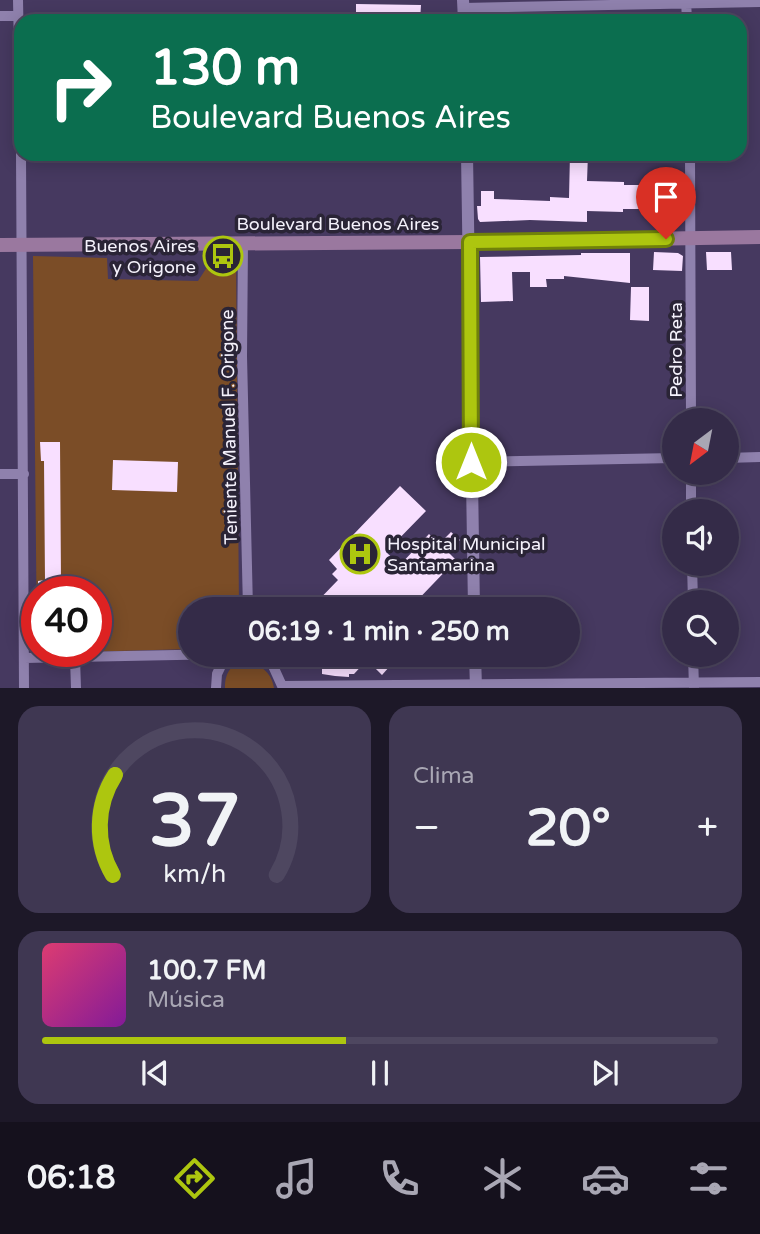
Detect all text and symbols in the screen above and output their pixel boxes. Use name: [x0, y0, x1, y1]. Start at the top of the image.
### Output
text: 130 m: [150, 39, 300, 98]
icon: right: [35, 42, 126, 133]
text: Boulevard Buenos Aires: [150, 99, 511, 137]
pin: [636, 167, 696, 239]
icon: arrive: [647, 178, 685, 216]
street label: Boulevard Buenos Aires: [236, 213, 440, 235]
place label: Buenos Aires y Origone: [84, 235, 196, 278]
bus stop icon: Buenos Aires y Origone: [202, 235, 244, 277]
street label: Pedro Reta: [665, 302, 687, 398]
street label: Teniente Manuel F. Origone: [216, 309, 242, 545]
north arrow: [662, 408, 738, 485]
map controls: [662, 408, 739, 667]
position arrow: [434, 425, 508, 499]
button: sound: [662, 499, 739, 576]
hospital icon: Hospital Municipal Santamarina: [339, 533, 381, 575]
place label: Hospital Municipal Santamarina: [387, 533, 546, 576]
speed limit sign: 40: [21, 576, 112, 667]
button: search: [662, 590, 739, 667]
text: 06:19 · 1 min · 250 m: [248, 616, 510, 647]
text: Clima: [413, 762, 474, 790]
text: 37: [149, 779, 240, 867]
text: 20°: [526, 797, 611, 860]
text: −: [413, 805, 440, 851]
text: +: [697, 805, 718, 851]
text: km/h: [163, 859, 226, 889]
text: 100.7 FM: [147, 955, 267, 986]
text: Música: [147, 986, 225, 1014]
icon: previous: [136, 1054, 174, 1092]
icon: pause: [361, 1054, 399, 1092]
icon: next: [586, 1054, 624, 1092]
icon: directions: [170, 1154, 219, 1203]
icon: music: [272, 1154, 321, 1203]
icon: phone: [375, 1154, 424, 1203]
icon: climate: [478, 1154, 527, 1203]
icon: car: [581, 1154, 630, 1203]
icon: filters: [684, 1154, 733, 1203]
text: 06:18: [27, 1159, 116, 1197]

